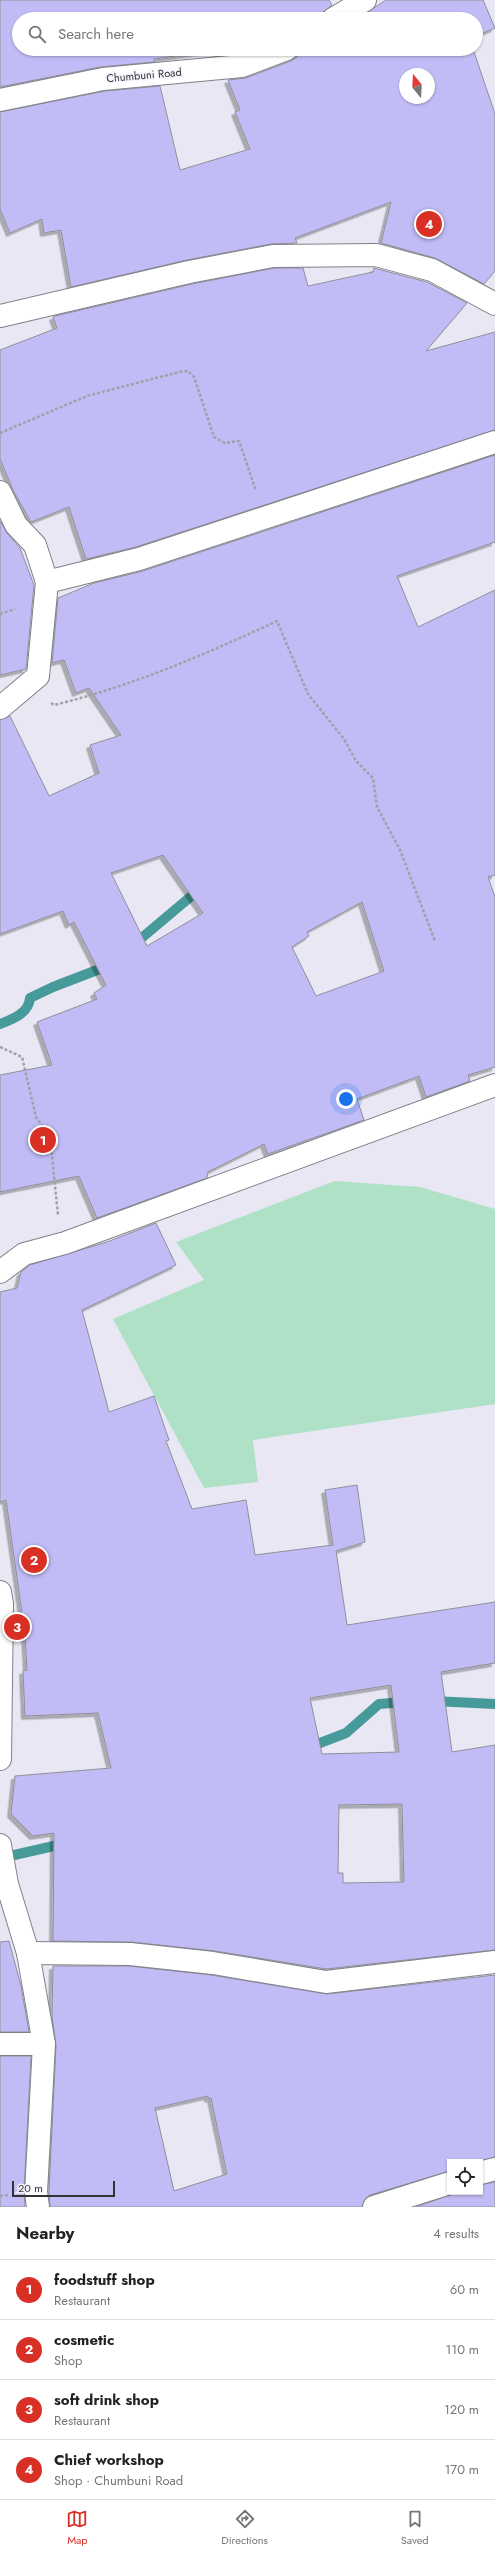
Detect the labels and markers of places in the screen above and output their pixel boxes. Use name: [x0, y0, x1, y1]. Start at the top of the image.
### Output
pin: 4: [416, 209, 442, 239]
pin: 1: [30, 1125, 56, 1155]
pin: 2: [21, 1545, 47, 1575]
pin: 3: [4, 1612, 30, 1642]

